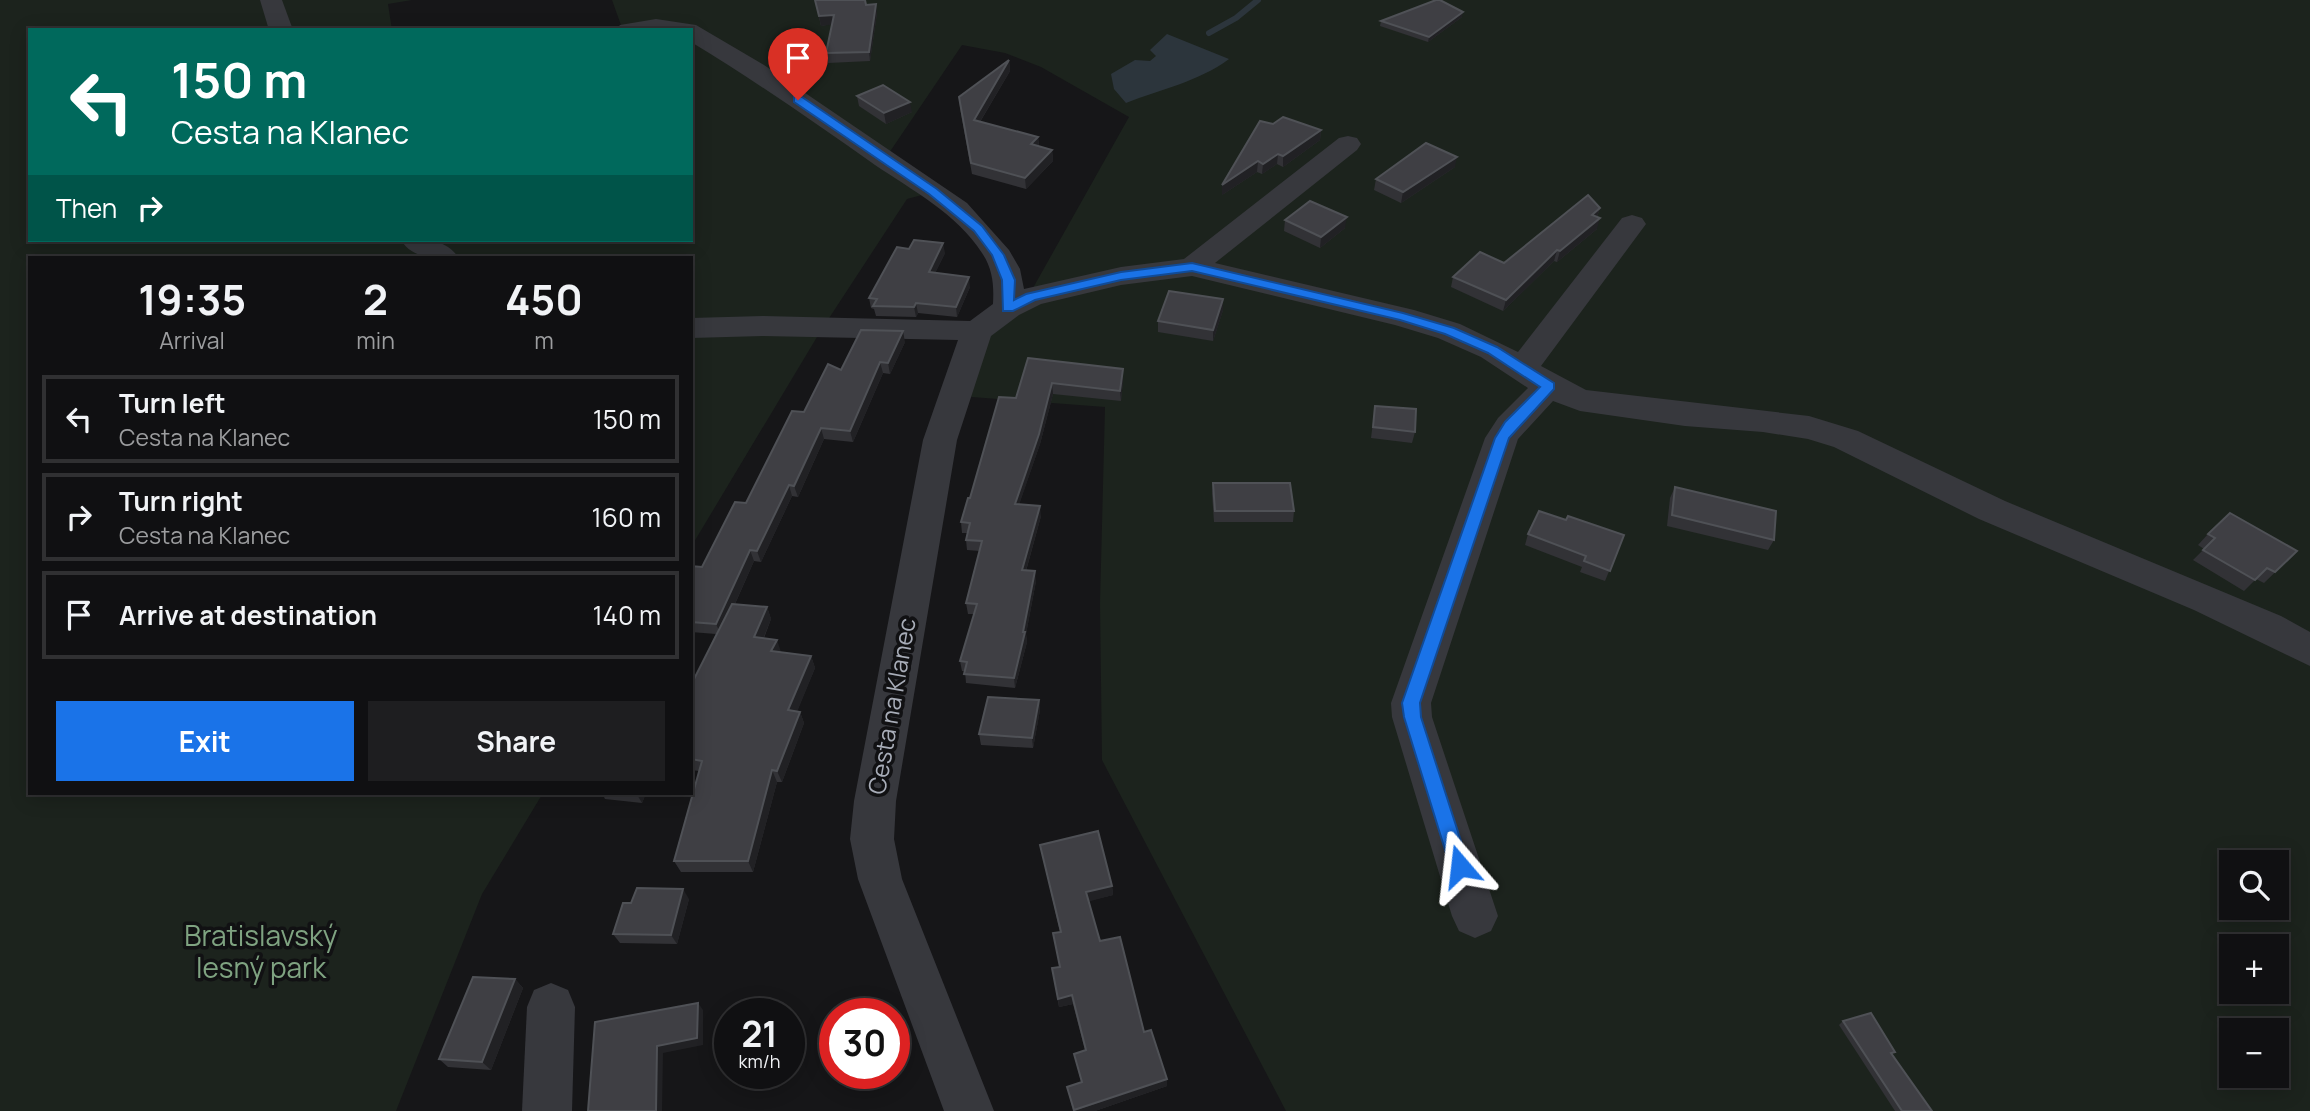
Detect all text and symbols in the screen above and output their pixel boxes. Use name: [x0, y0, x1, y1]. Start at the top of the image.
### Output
pin: [768, 28, 828, 100]
icon: arrive: [779, 39, 817, 77]
text: 150 m: [171, 46, 307, 113]
icon: left: [56, 56, 147, 147]
text: Cesta na Klanec: [171, 110, 409, 154]
icon: right: [131, 189, 169, 227]
text: Then: [56, 190, 117, 226]
text: 19:35: [138, 270, 246, 328]
text: 2: [363, 270, 388, 328]
text: 450: [505, 270, 583, 328]
text: Arrival: [159, 324, 225, 356]
text: min: [356, 324, 395, 356]
text: m: [534, 324, 554, 356]
text: Turn left: [119, 385, 226, 421]
icon: left: [60, 400, 98, 438]
text: 150 m: [593, 401, 661, 437]
text: Cesta na Klanec: [119, 421, 290, 453]
text: Turn right: [119, 483, 243, 519]
icon: right: [60, 498, 98, 536]
text: 160 m: [592, 499, 661, 535]
text: Cesta na Klanec: [119, 519, 290, 551]
icon: arrive: [60, 596, 98, 634]
text: Arrive at destination: [119, 597, 377, 633]
text: 140 m: [592, 597, 661, 633]
street label: Cesta na Klanec: [859, 615, 923, 797]
button: Exit: [56, 701, 354, 781]
button: Share: [368, 701, 665, 781]
position arrow: [1423, 829, 1497, 903]
map controls: [2219, 850, 2289, 1088]
button: search: [2219, 850, 2289, 920]
park label: Bratislavský lesný park: [184, 916, 338, 986]
button: +: [2219, 934, 2289, 1004]
speed limit sign: 30: [819, 998, 910, 1089]
text: 21: [741, 1010, 778, 1058]
button: −: [2219, 1018, 2289, 1088]
text: km/h: [739, 1049, 780, 1073]

